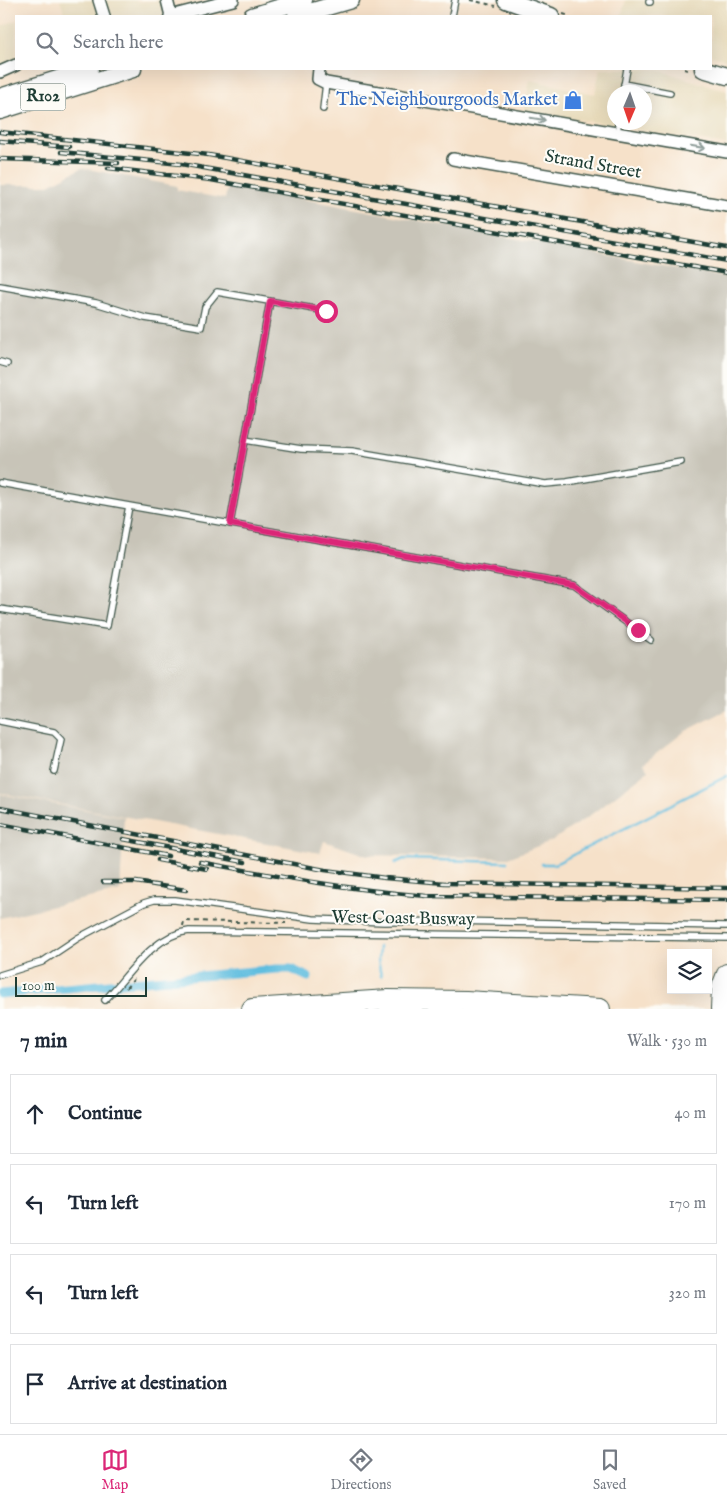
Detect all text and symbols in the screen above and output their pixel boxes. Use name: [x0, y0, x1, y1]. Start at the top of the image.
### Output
search box: [15, 15, 712, 70]
icon: search: [33, 29, 61, 57]
text: Search here: [73, 31, 164, 55]
road number: R102: [20, 84, 66, 110]
north arrow: [607, 85, 652, 130]
place label: The Neighbourgoods Market: [336, 89, 558, 112]
shop icon: The Neighbourgoods Market: [562, 89, 584, 111]
one-way arrow: [530, 115, 546, 125]
one-way arrow: [690, 142, 706, 152]
street label: Strand Street: [543, 145, 643, 185]
route start: [315, 300, 338, 323]
route end: [627, 619, 650, 642]
street label: West Coast Busway: [331, 906, 475, 932]
map controls: [667, 949, 712, 994]
button: layers: [667, 949, 712, 994]
scale bar: [15, 974, 148, 997]
text: 100 m: [22, 977, 55, 995]
text: 7 min: [20, 1028, 67, 1055]
text: Walk · 530 m: [627, 1032, 707, 1052]
icon: ahead: [21, 1100, 49, 1128]
text: Continue: [68, 1102, 142, 1126]
text: 40 m: [674, 1104, 706, 1124]
icon: left: [21, 1190, 49, 1218]
text: Turn left: [68, 1192, 139, 1216]
text: 170 m: [669, 1194, 706, 1214]
icon: left: [21, 1280, 49, 1308]
text: Turn left: [68, 1282, 139, 1306]
text: 320 m: [669, 1284, 706, 1304]
icon: arrive: [21, 1370, 49, 1398]
text: Arrive at destination: [68, 1372, 227, 1396]
tab: Map: [101, 1446, 129, 1494]
tab: Directions: [330, 1446, 391, 1494]
tab: Saved: [593, 1446, 626, 1494]

